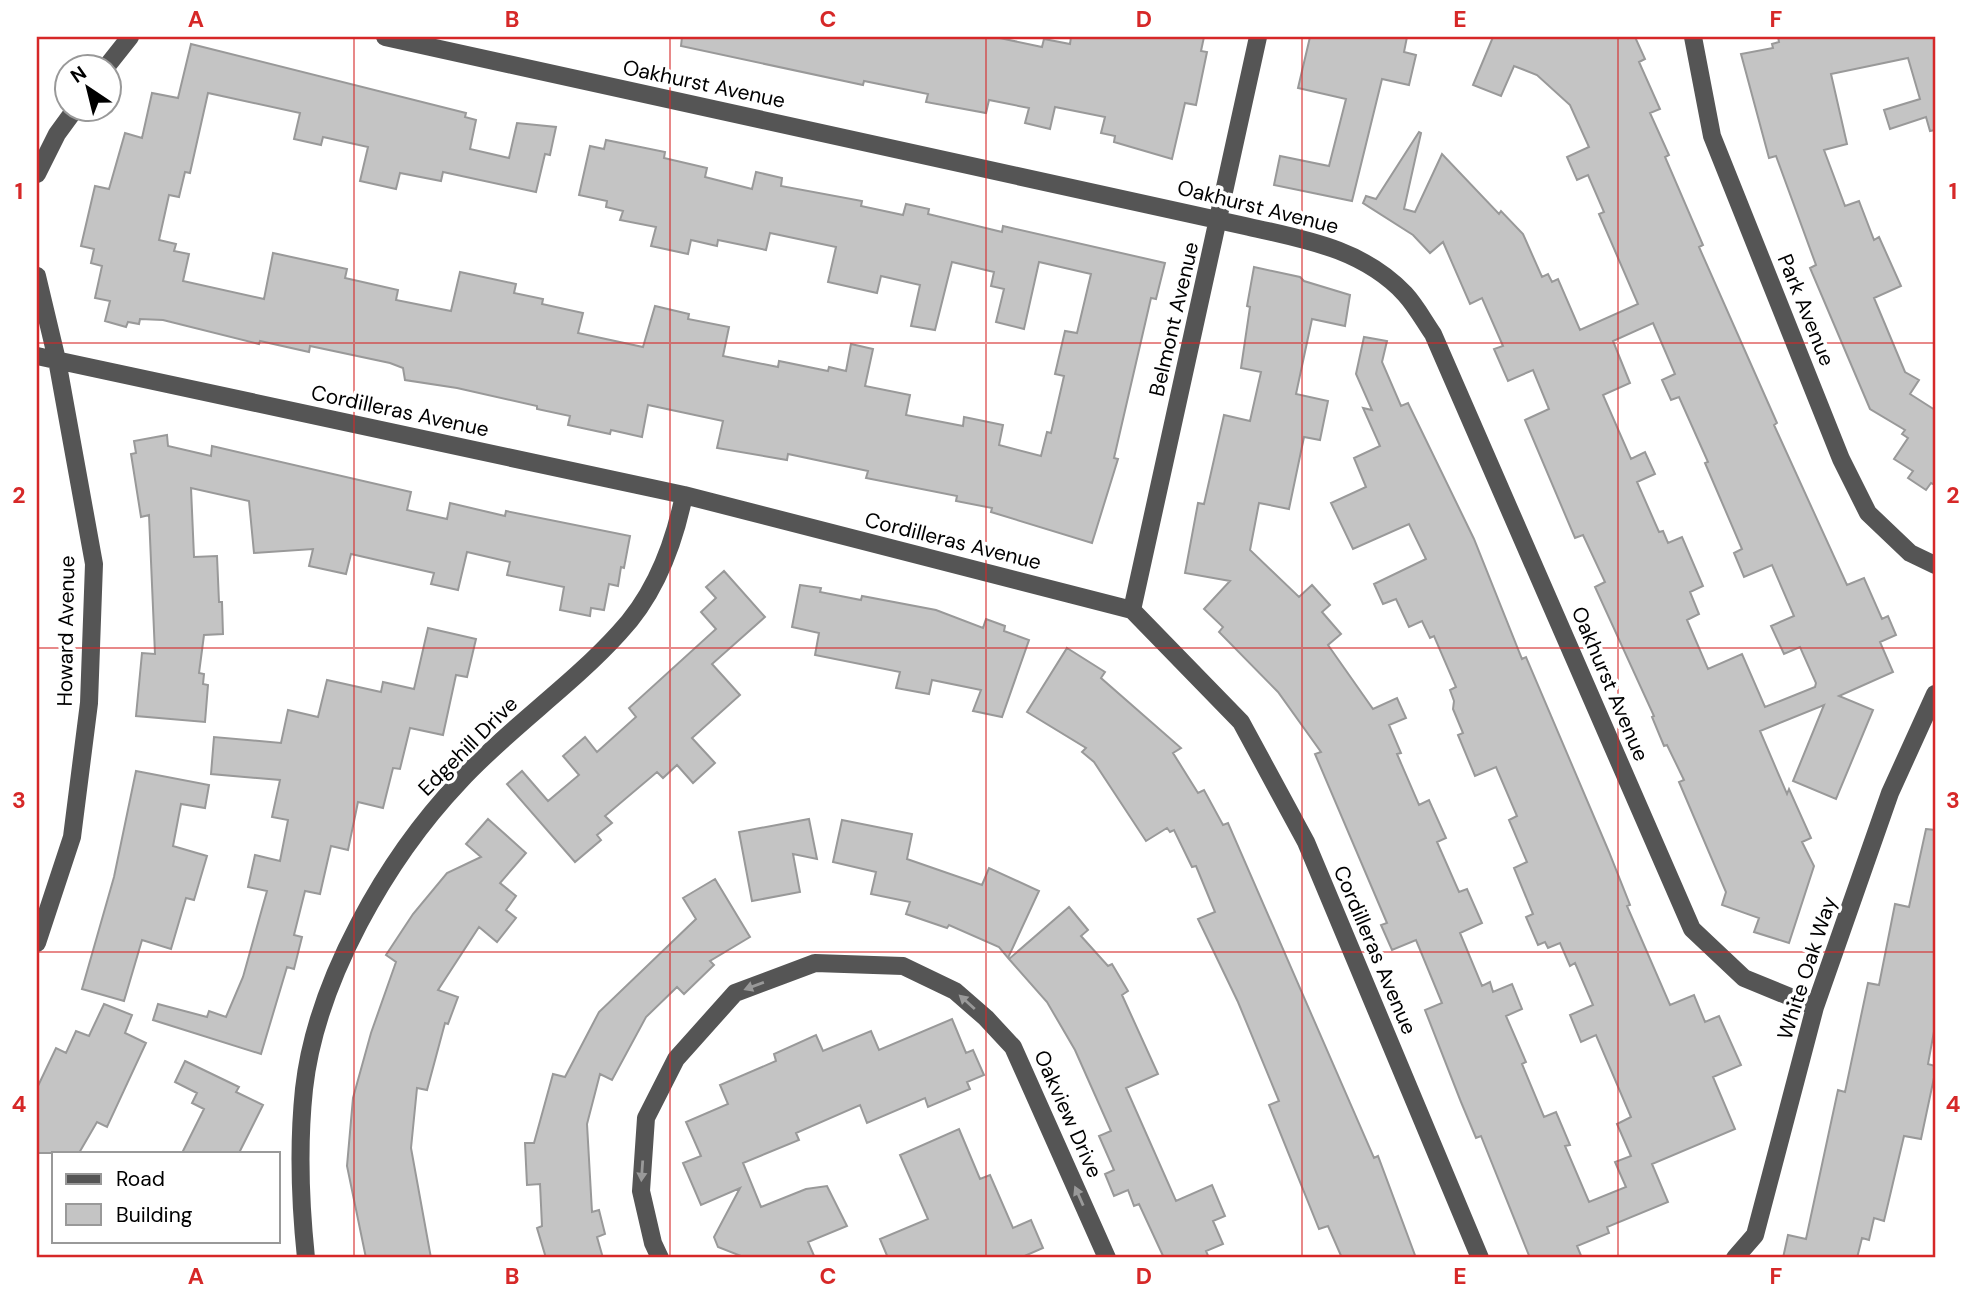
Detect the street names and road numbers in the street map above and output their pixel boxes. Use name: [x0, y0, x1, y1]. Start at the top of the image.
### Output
street label: Oakhurst Avenue: [620, 53, 788, 115]
street label: Oakhurst Avenue: [1174, 173, 1342, 241]
street label: Belmont Avenue: [1143, 239, 1205, 399]
street label: Park Avenue: [1771, 250, 1841, 370]
street label: Cordilleras Avenue: [309, 378, 492, 444]
street label: Cordilleras Avenue: [862, 506, 1044, 577]
street label: Howard Avenue: [51, 555, 81, 707]
street label: Oakhurst Avenue: [1565, 602, 1655, 766]
street label: Edgehill Drive: [412, 690, 524, 802]
street label: Cordilleras Avenue: [1327, 861, 1423, 1039]
street label: White Oak Way: [1771, 893, 1843, 1043]
street label: Oakview Drive: [1027, 1046, 1109, 1182]

